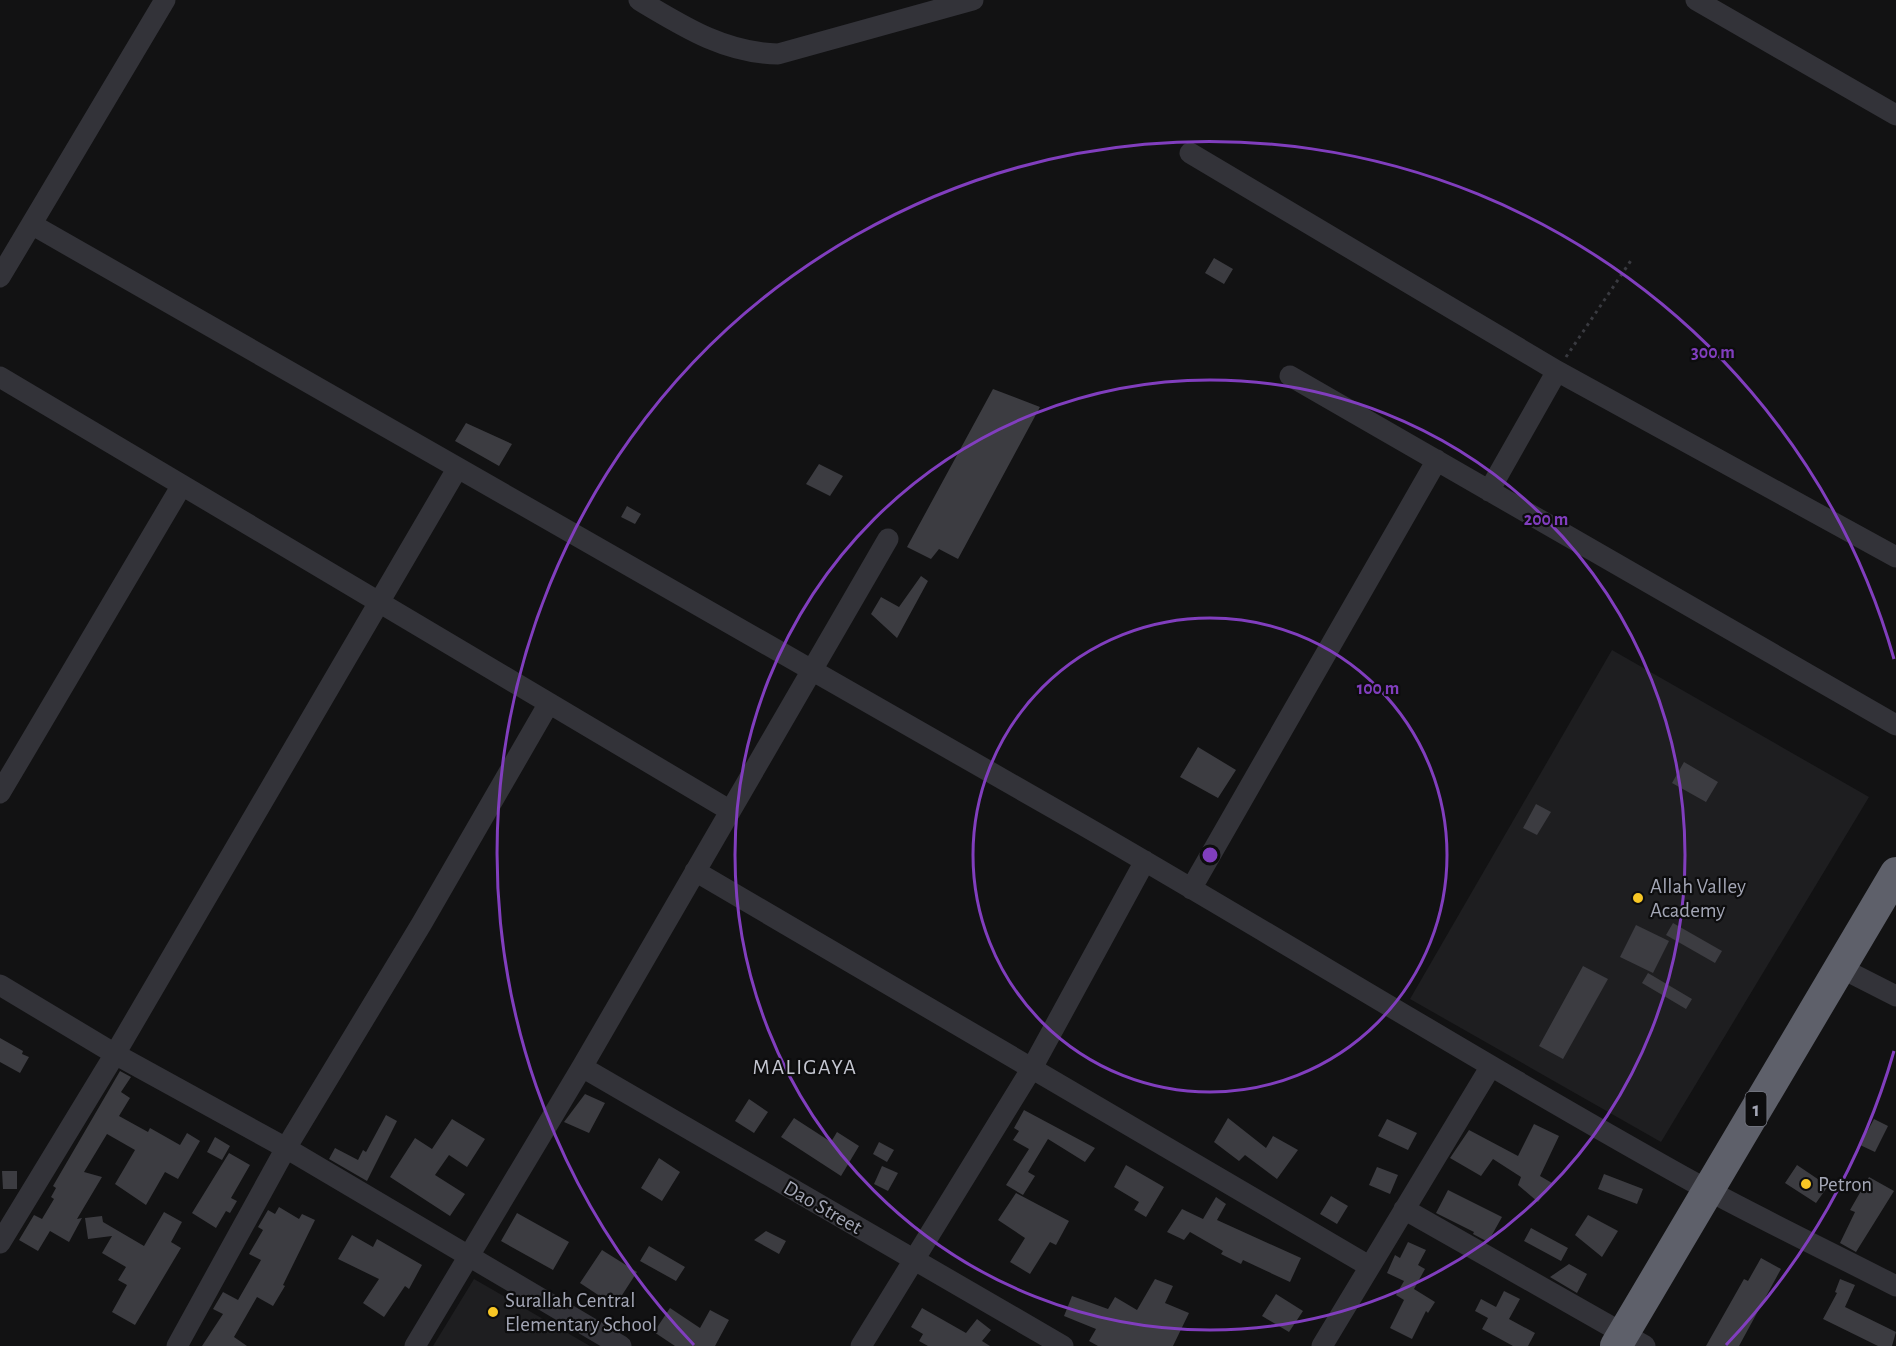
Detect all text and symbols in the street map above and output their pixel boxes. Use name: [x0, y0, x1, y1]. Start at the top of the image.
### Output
text: 300 m: [1691, 344, 1735, 362]
text: 200 m: [1524, 511, 1568, 529]
text: 100 m: [1357, 680, 1399, 698]
centre of rings: [1200, 845, 1220, 865]
place label: Allah Valley Academy: [1650, 876, 1746, 921]
marker: Allah Valley Academy: [1631, 891, 1645, 905]
district label: MALIGAYA: [753, 1056, 857, 1078]
road number: 1: [1746, 1092, 1766, 1126]
place label: Petron: [1818, 1174, 1872, 1195]
street label: Dao Street: [780, 1177, 866, 1238]
marker: Petron: [1799, 1177, 1813, 1191]
place label: Surallah Central Elementary School: [505, 1290, 657, 1335]
marker: Surallah Central Elementary School: [486, 1305, 500, 1319]

